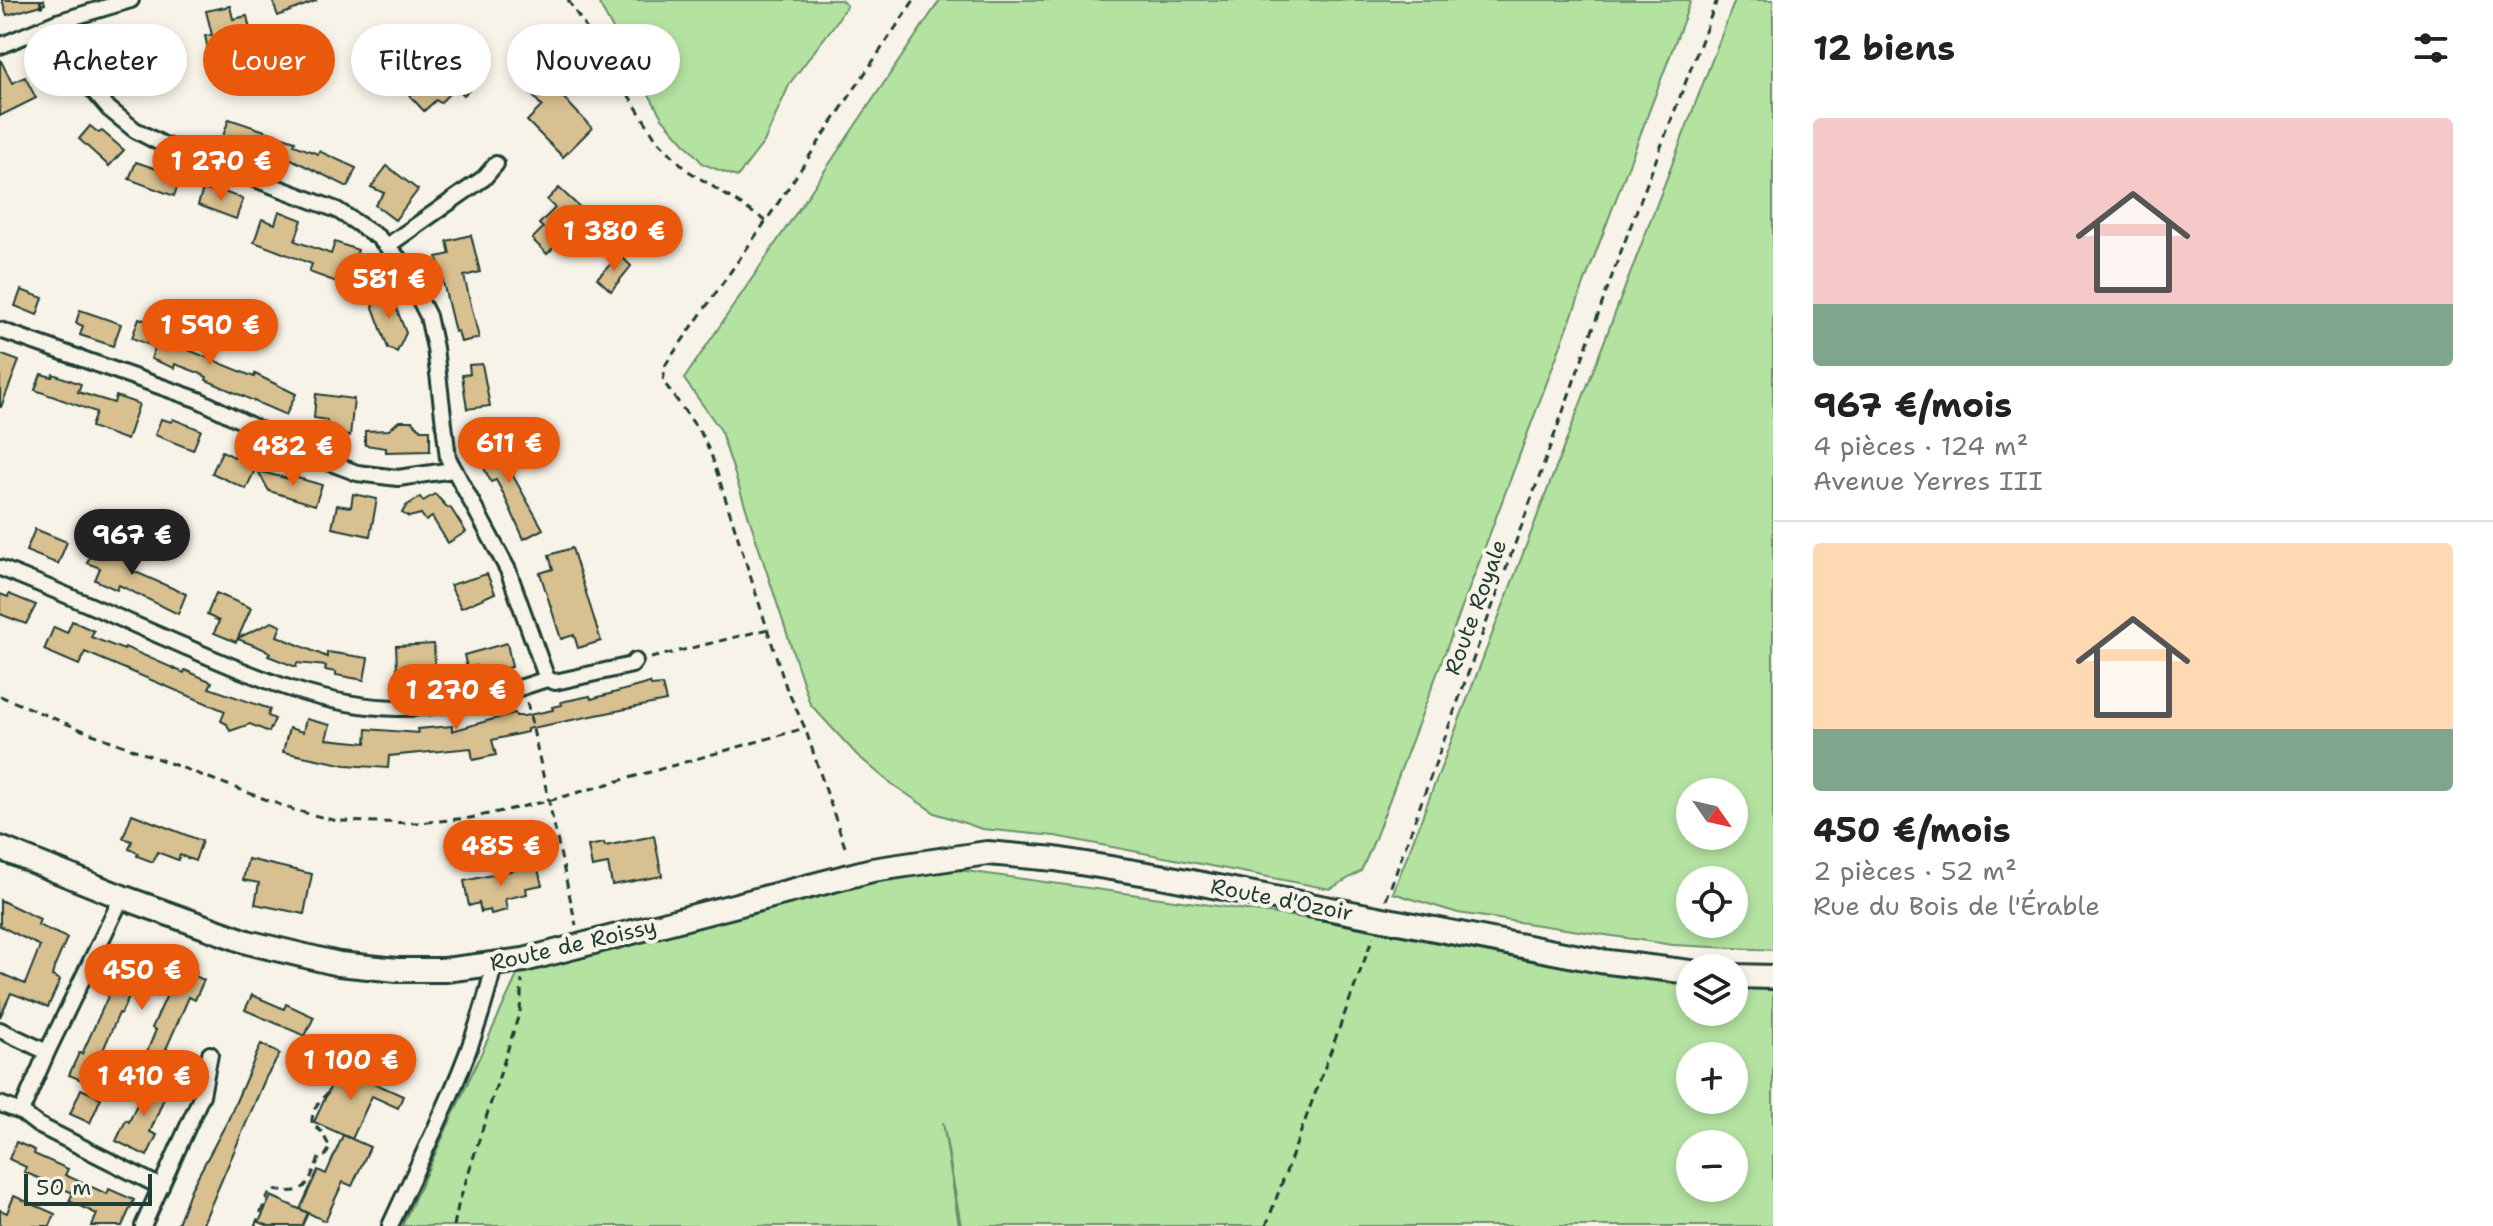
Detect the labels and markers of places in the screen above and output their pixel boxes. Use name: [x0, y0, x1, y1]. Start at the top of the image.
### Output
pin: 1 270 €: [147, 135, 295, 203]
pin: 1 380 €: [540, 205, 688, 273]
pin: 581 €: [333, 253, 445, 321]
pin: 1 590 €: [136, 299, 284, 367]
pin: 611 €: [453, 417, 565, 485]
pin: 482 €: [237, 420, 349, 488]
pin: 967 €: [76, 509, 188, 577]
pin: 1 270 €: [382, 664, 530, 732]
pin: 485 €: [445, 820, 557, 888]
pin: 450 €: [86, 944, 198, 1012]
pin: 1 100 €: [277, 1034, 425, 1102]
pin: 1 410 €: [70, 1050, 218, 1118]

